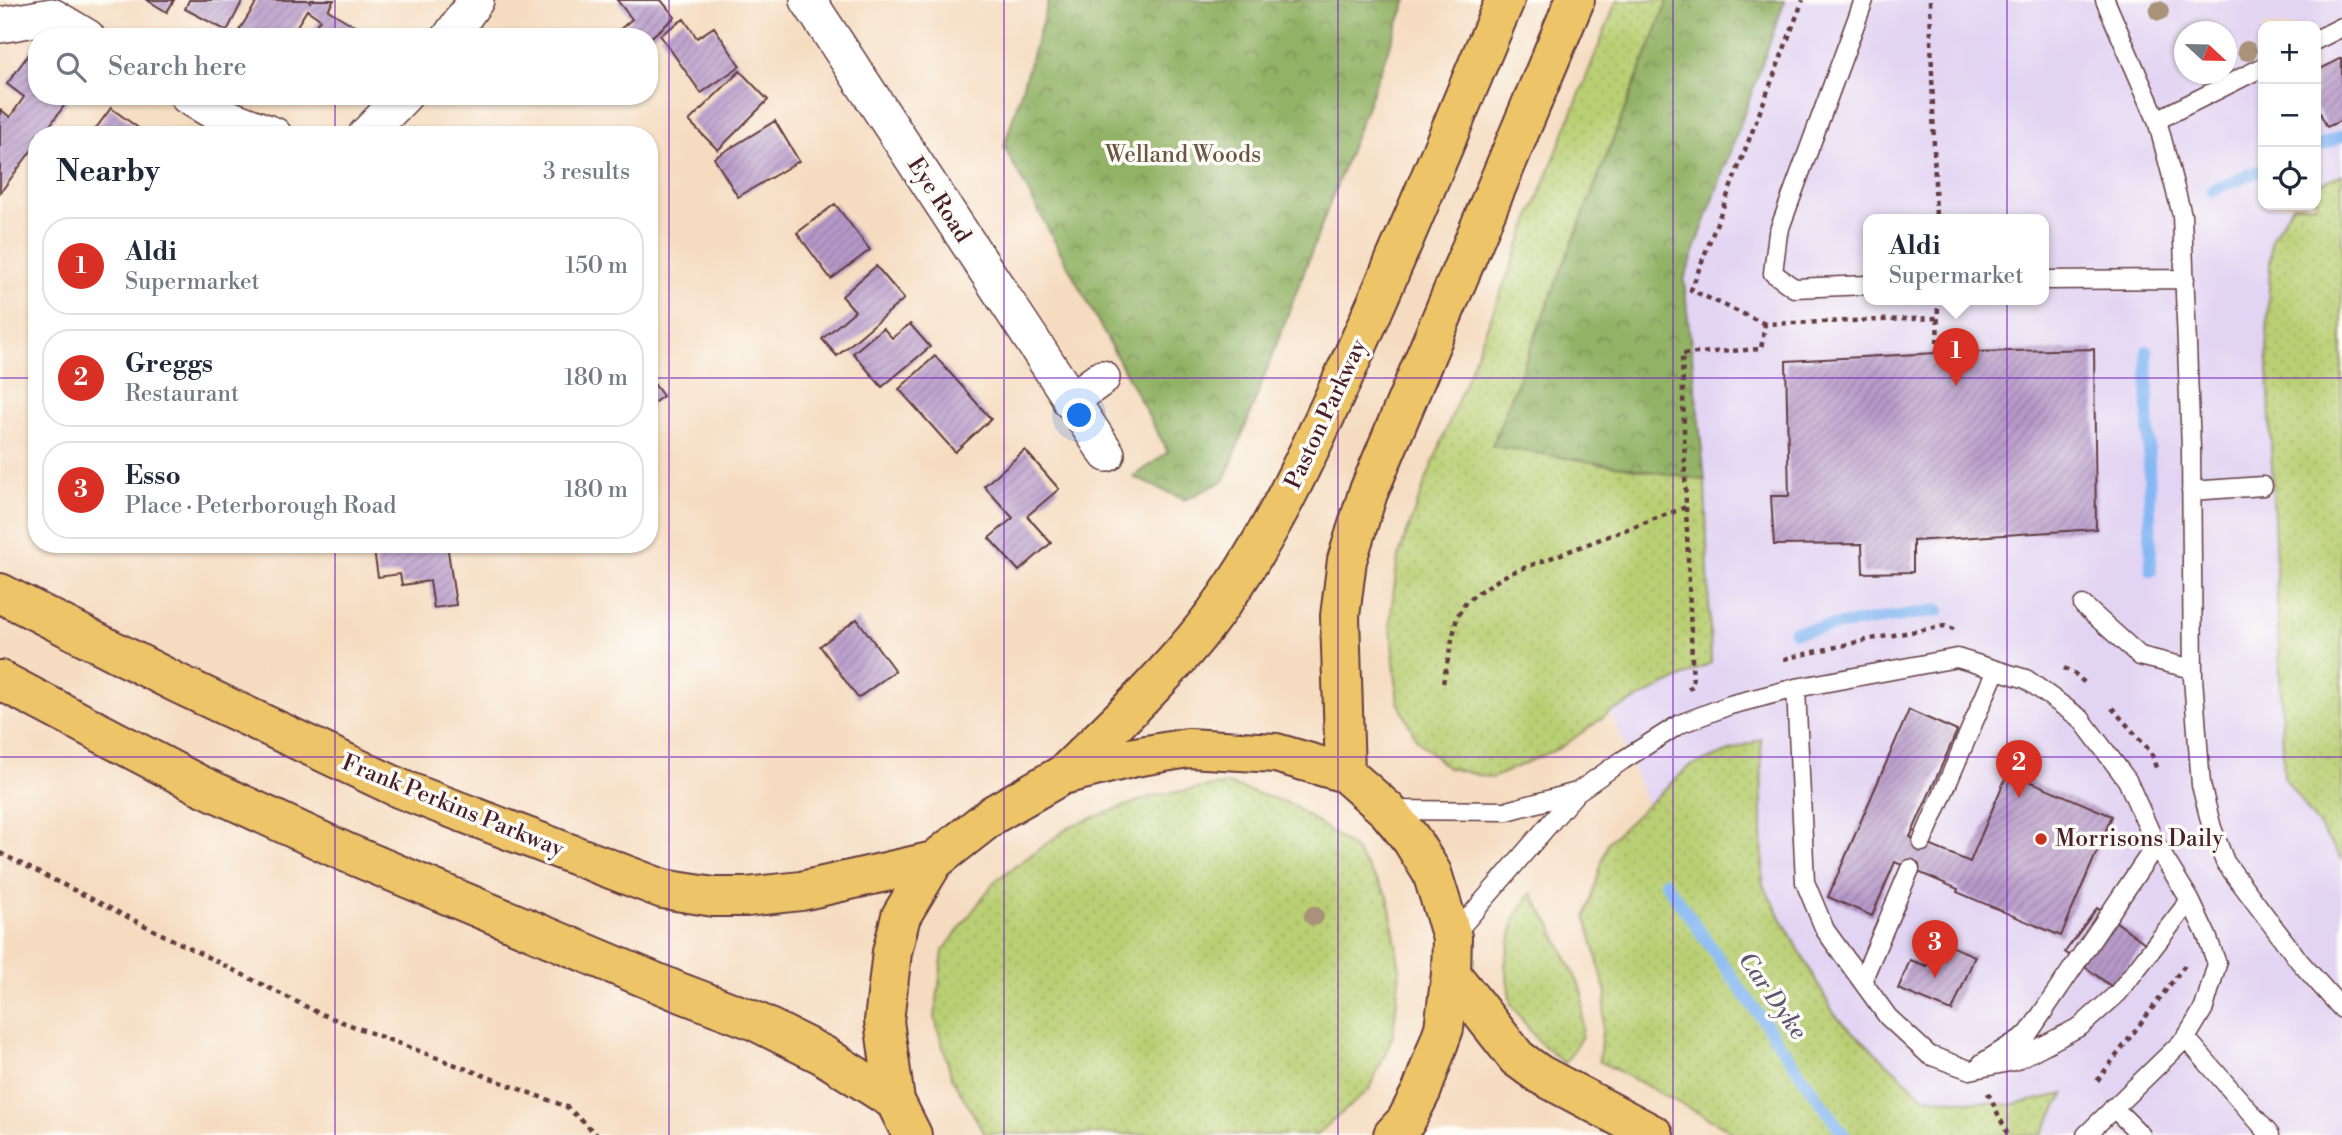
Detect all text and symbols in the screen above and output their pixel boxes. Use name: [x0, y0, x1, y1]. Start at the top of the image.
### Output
north arrow: [2174, 21, 2237, 84]
map controls: [2258, 21, 2321, 210]
button: +: [2258, 21, 2321, 84]
search box: [28, 28, 658, 105]
icon: search: [52, 48, 90, 86]
text: Search here: [108, 51, 247, 83]
button: −: [2258, 84, 2321, 147]
park label: Welland Woods: [1104, 141, 1261, 169]
button: locate: [2258, 147, 2321, 210]
street label: Eye Road: [901, 152, 977, 248]
text: Nearby: [56, 153, 160, 191]
text: 3 results: [543, 158, 630, 186]
popup: [1863, 214, 2049, 305]
text: Aldi: [1889, 230, 1941, 262]
text: Aldi: [125, 236, 177, 268]
text: 1: [75, 252, 87, 280]
text: 150 m: [565, 252, 628, 280]
text: Supermarket: [1889, 262, 2023, 290]
text: Supermarket: [125, 268, 260, 296]
pin: 1: [1933, 328, 1979, 386]
street label: Paston Parkway: [1279, 334, 1373, 493]
text: Greggs: [125, 348, 213, 380]
text: 2: [74, 364, 88, 392]
text: 180 m: [564, 364, 628, 392]
text: Restaurant: [125, 380, 239, 408]
your location: [1062, 398, 1096, 432]
text: Esso: [125, 460, 181, 492]
text: 3: [74, 476, 88, 504]
text: 180 m: [564, 476, 628, 504]
text: Place · Peterborough Road: [125, 492, 396, 520]
pin: 2: [1996, 740, 2042, 798]
street label: Frank Perkins Parkway: [338, 749, 569, 864]
place label: Morrisons Daily: [2055, 825, 2224, 853]
marker: Morrisons Daily: [2033, 831, 2049, 847]
pin: 3: [1912, 920, 1958, 978]
water label: Car Dyke: [1731, 947, 1813, 1045]

